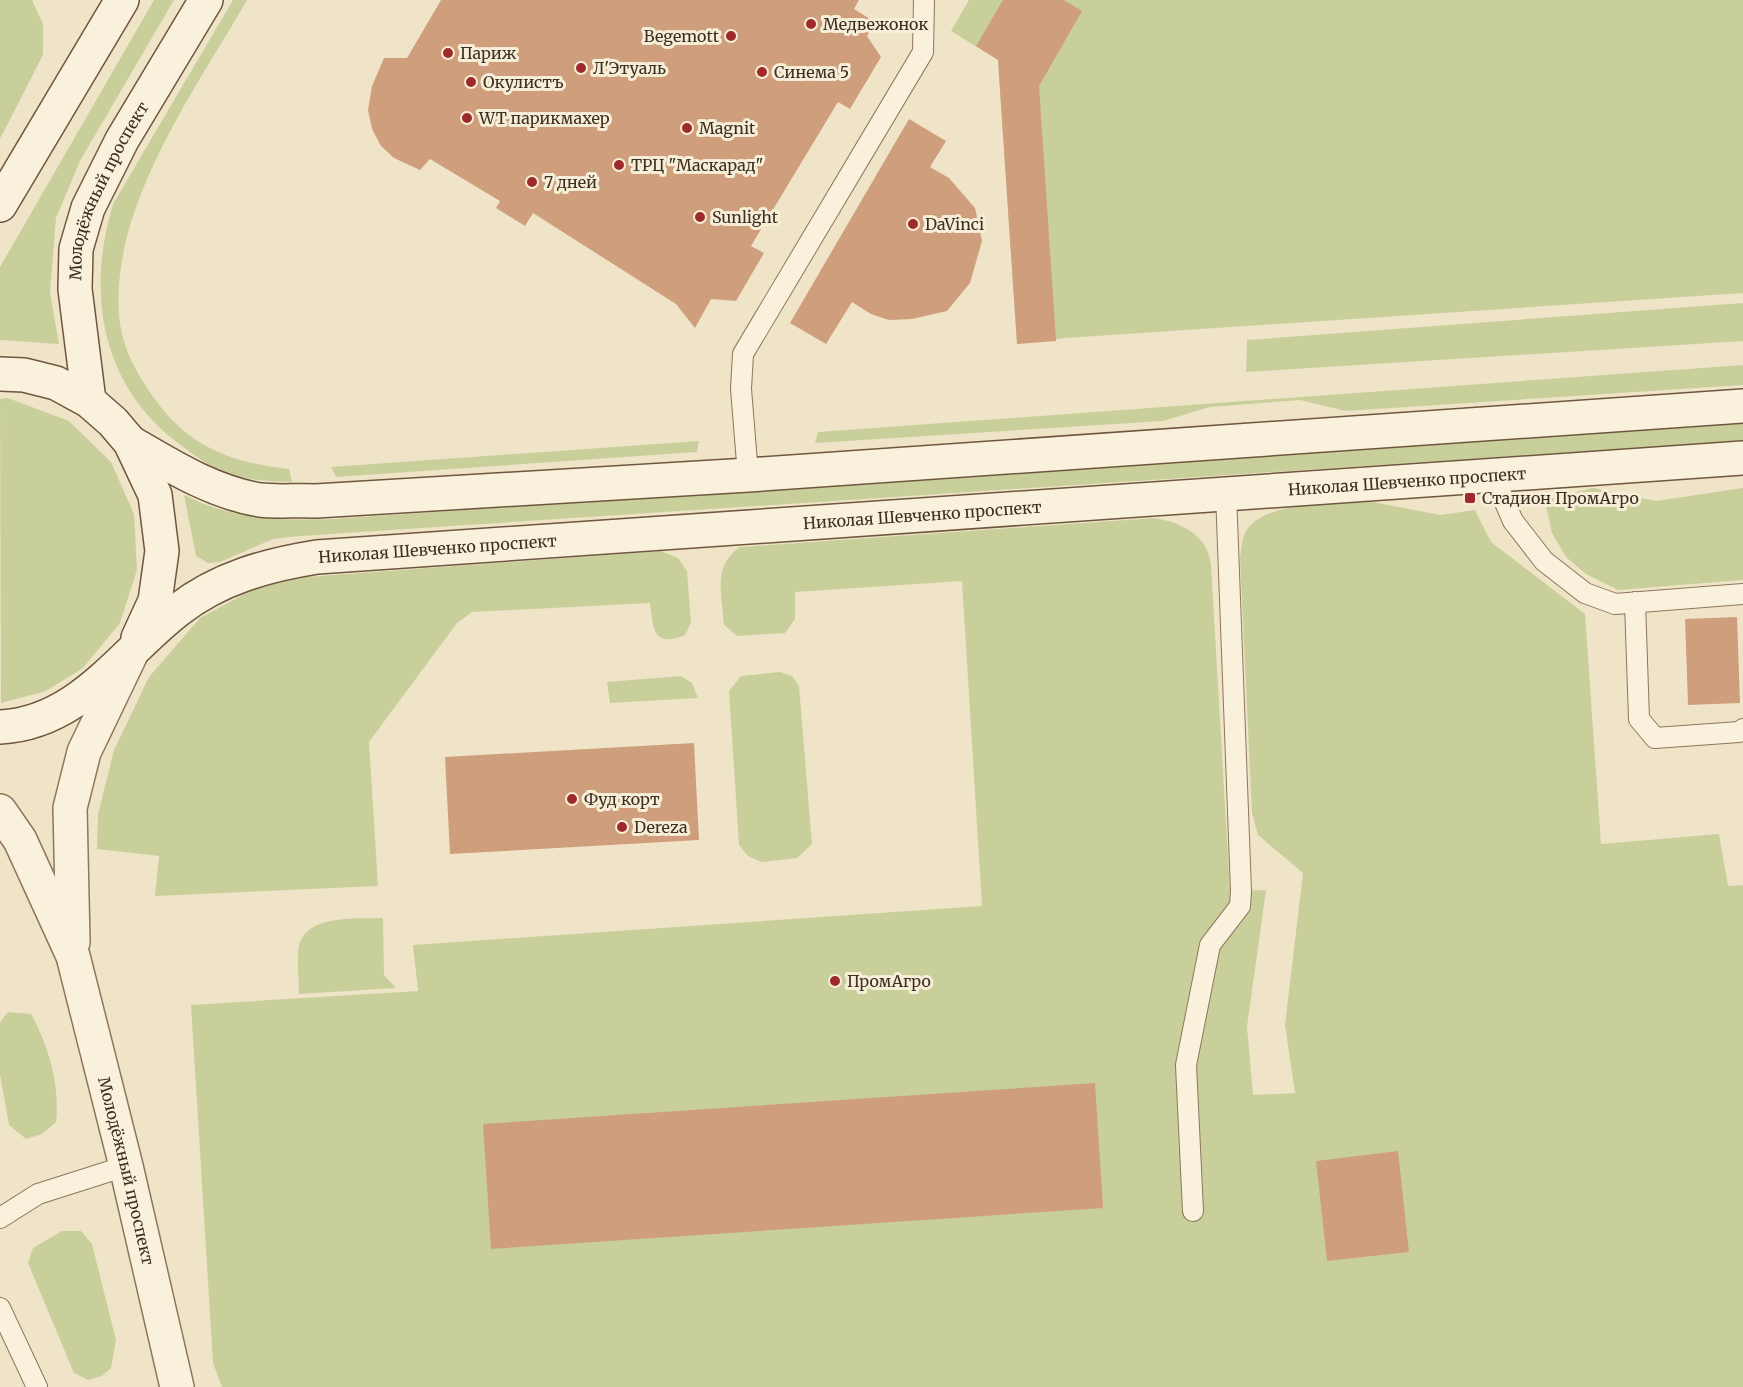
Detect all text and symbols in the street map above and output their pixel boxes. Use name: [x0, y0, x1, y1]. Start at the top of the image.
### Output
place label: Медвежонок: [823, 14, 928, 34]
marker: Медвежонок: [804, 17, 818, 31]
place label: Begemott: [644, 26, 720, 46]
marker: Begemott: [724, 29, 738, 43]
place label: Париж: [460, 43, 517, 63]
marker: Париж: [441, 46, 455, 60]
place label: Л'Этуаль: [593, 58, 666, 78]
marker: Л'Этуаль: [574, 61, 588, 75]
place label: Синема 5: [774, 62, 849, 82]
marker: Синема 5: [755, 65, 769, 79]
place label: Окулистъ: [483, 72, 563, 92]
marker: Окулистъ: [464, 75, 478, 89]
street label: Молодёжный проспект: [65, 98, 153, 281]
place label: WT парикмахер: [478, 108, 610, 128]
marker: WT парикмахер: [460, 111, 474, 125]
place label: Magnit: [699, 118, 756, 138]
marker: Magnit: [680, 121, 694, 135]
place label: ТРЦ "Маскарад": [631, 155, 763, 175]
marker: ТРЦ "Маскарад": [612, 158, 626, 172]
place label: 7 дней: [544, 172, 597, 192]
marker: 7 дней: [525, 175, 539, 189]
place label: Sunlight: [712, 207, 779, 227]
marker: Sunlight: [693, 210, 707, 224]
place label: DaVinci: [925, 214, 984, 234]
marker: DaVinci: [906, 217, 920, 231]
street label: Николая Шевченко проспект: [1287, 463, 1527, 500]
place label: Стадион ПромАгро: [1482, 488, 1639, 508]
marker: Стадион ПромАгро: [1463, 491, 1477, 505]
street label: Николая Шевченко проспект: [802, 497, 1042, 533]
street label: Николая Шевченко проспект: [318, 530, 558, 567]
place label: Фуд корт: [584, 789, 660, 809]
marker: Фуд корт: [565, 792, 579, 806]
place label: Dereza: [634, 817, 688, 837]
marker: Dereza: [615, 820, 629, 834]
place label: ПромАгро: [847, 971, 931, 991]
marker: ПромАгро: [828, 974, 842, 988]
street label: Молодёжный проспект: [94, 1074, 159, 1267]

